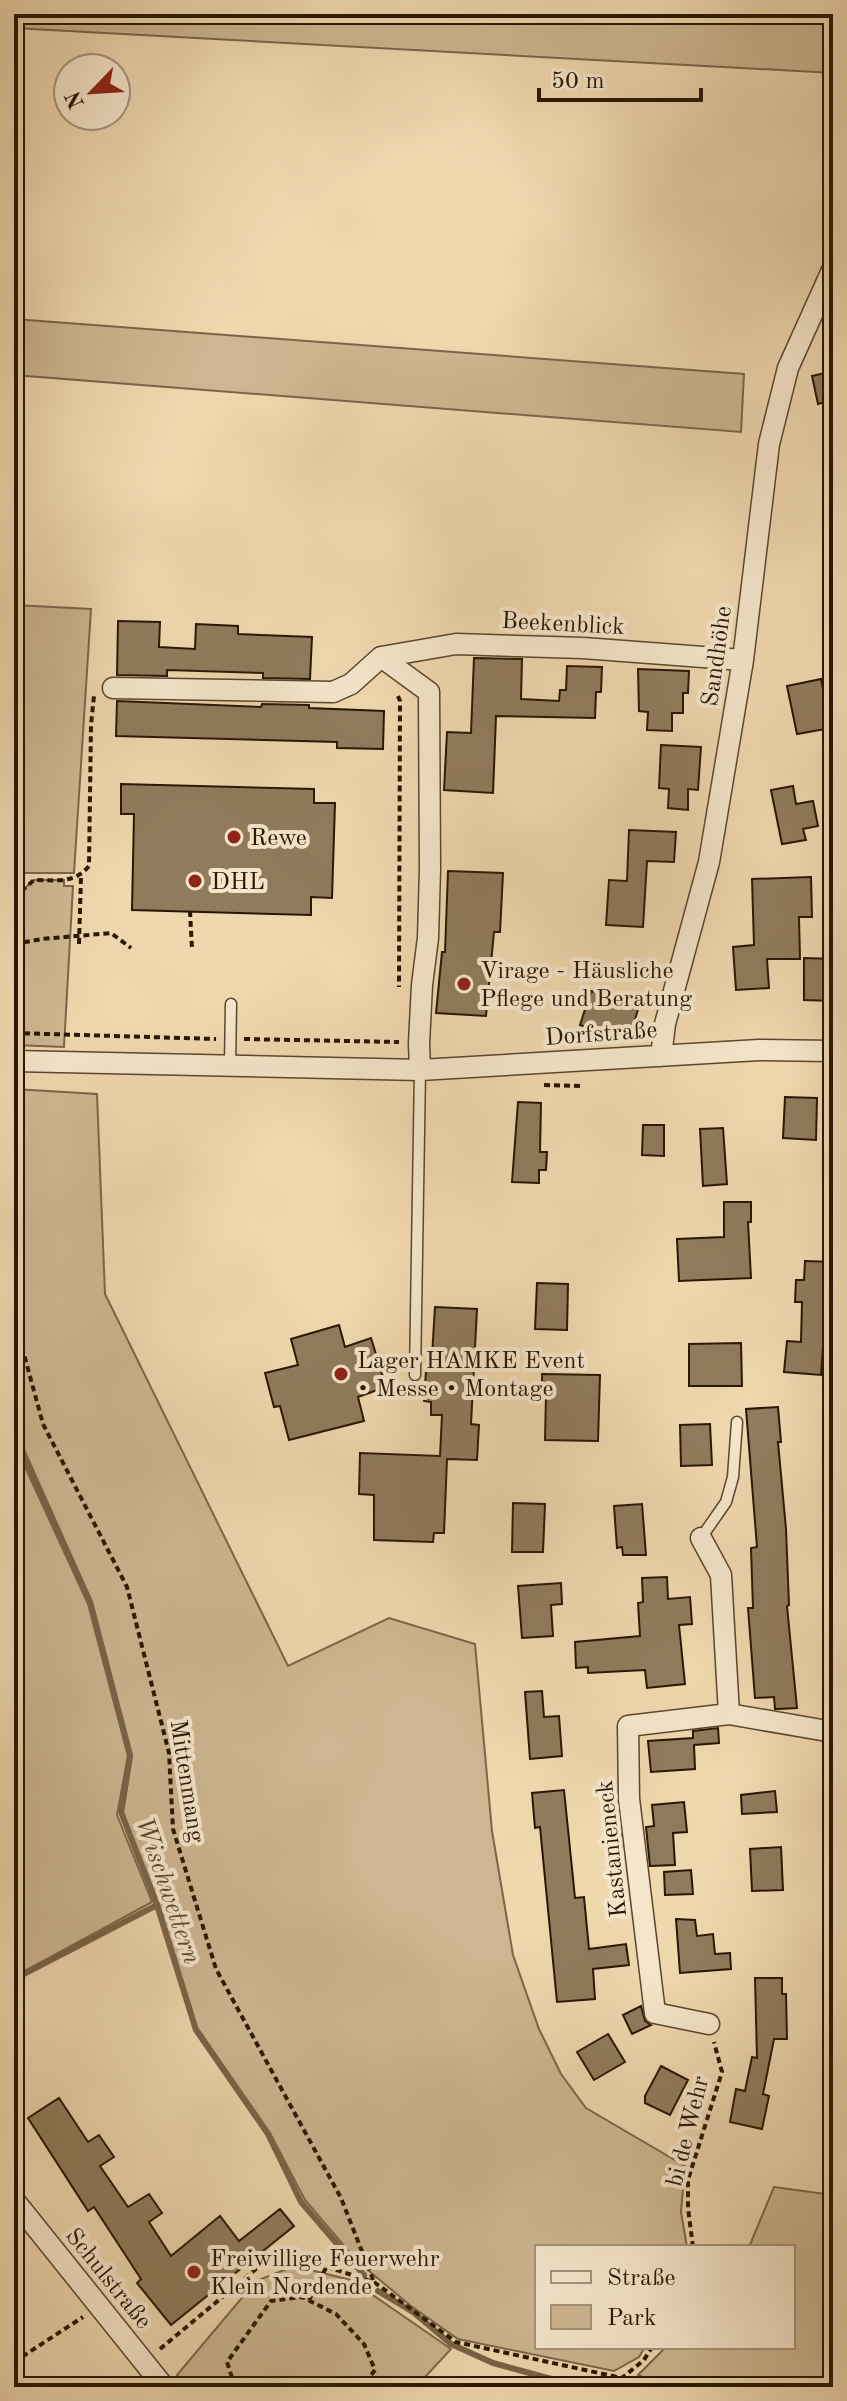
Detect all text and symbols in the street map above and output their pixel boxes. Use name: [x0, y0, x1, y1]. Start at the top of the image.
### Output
north arrow: [52, 52, 132, 132]
scale bar: [539, 52, 701, 102]
text: 50 m: [551, 70, 605, 94]
text: N: [62, 87, 89, 112]
street label: Sandhöhe: [699, 604, 737, 708]
street label: Beekenblick: [501, 610, 625, 640]
place label: Rewe: [250, 827, 307, 851]
marker: Rewe: [225, 828, 243, 846]
place label: DHL: [211, 871, 265, 895]
marker: DHL: [186, 872, 204, 890]
place label: Virage - Häusliche Pflege und Beratung: [480, 960, 692, 1012]
marker: Virage - Häusliche Pflege und Beratung: [455, 975, 473, 993]
street label: Dorfstraße: [544, 1019, 658, 1051]
place label: Lager HAMKE Event • Messe • Montage: [357, 1350, 585, 1402]
marker: Lager HAMKE Event • Messe • Montage: [332, 1365, 350, 1383]
street label: Mittenmang: [164, 1718, 208, 1845]
street label: Kastanieneck: [594, 1779, 632, 1919]
water label: Wischwettern: [130, 1814, 204, 1968]
street label: bi de Wehr: [664, 2074, 714, 2189]
street label: Schulstraße: [60, 2224, 155, 2334]
legend: [535, 2245, 795, 2349]
place label: Freiwillige Feuerwehr Klein Nordende: [210, 2248, 440, 2300]
marker: Freiwillige Feuerwehr Klein Nordende: [185, 2263, 203, 2281]
text: Straße: [607, 2267, 676, 2291]
text: Park: [607, 2307, 656, 2331]

